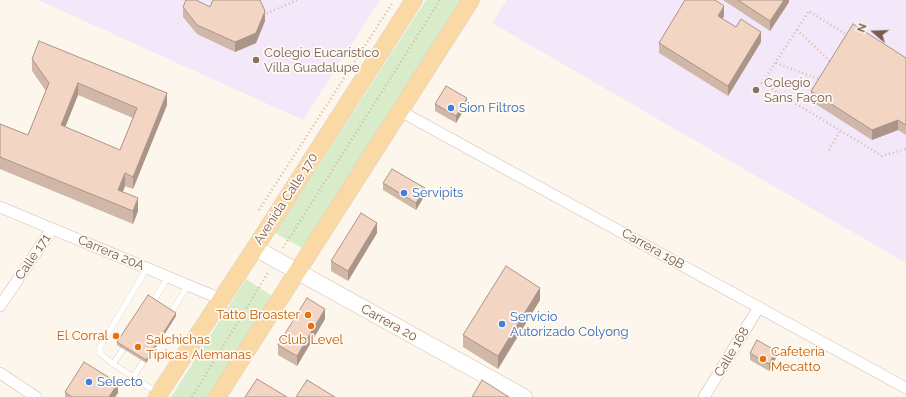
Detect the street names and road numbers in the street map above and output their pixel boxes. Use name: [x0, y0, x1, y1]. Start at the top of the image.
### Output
street label: Avenida Calle 170: [251, 150, 321, 248]
street label: Carrera 19B: [619, 225, 687, 273]
street label: Calle 171: [12, 231, 54, 283]
street label: Carrera 20A: [75, 232, 147, 274]
street label: Carrera 20: [358, 301, 420, 345]
street label: Calle 168: [711, 324, 753, 380]

